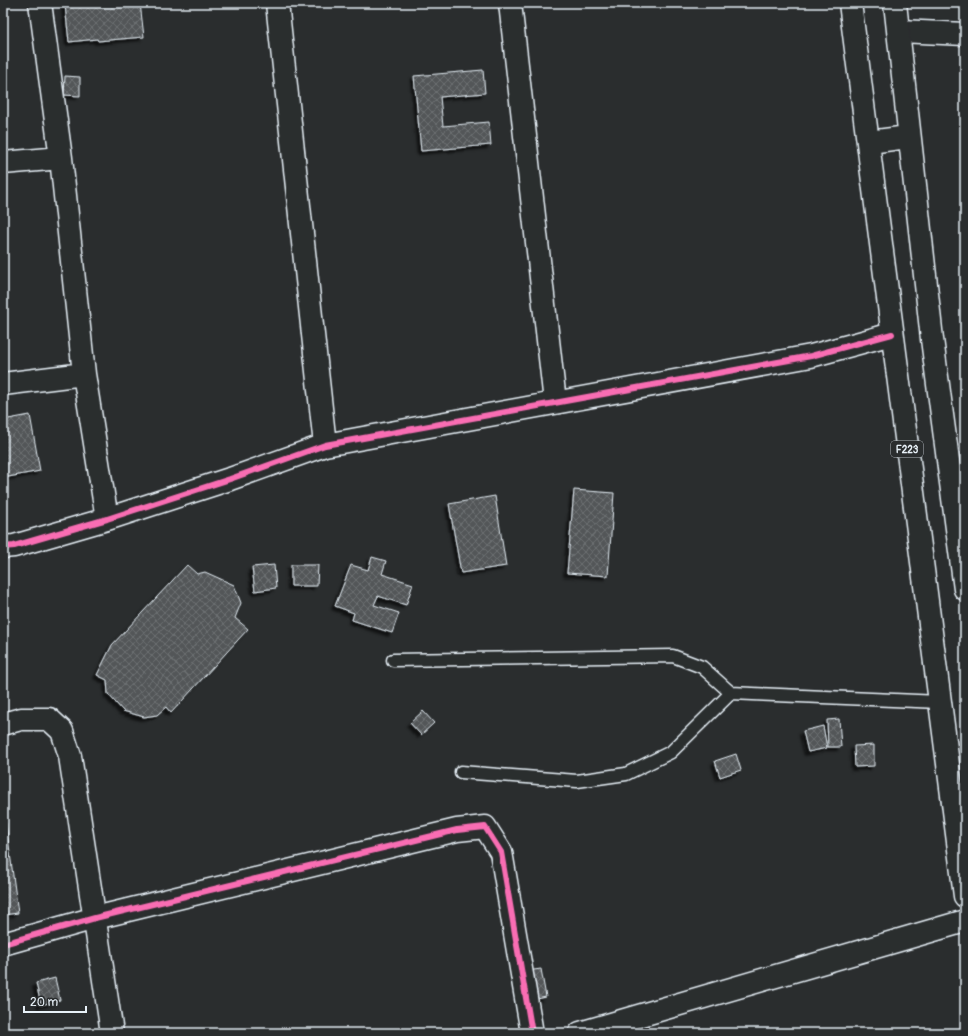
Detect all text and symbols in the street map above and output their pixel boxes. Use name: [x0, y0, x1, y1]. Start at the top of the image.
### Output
road number: F223: [891, 441, 923, 457]
scale bar: [24, 988, 86, 1014]
text: 20 m: [30, 995, 59, 1010]

